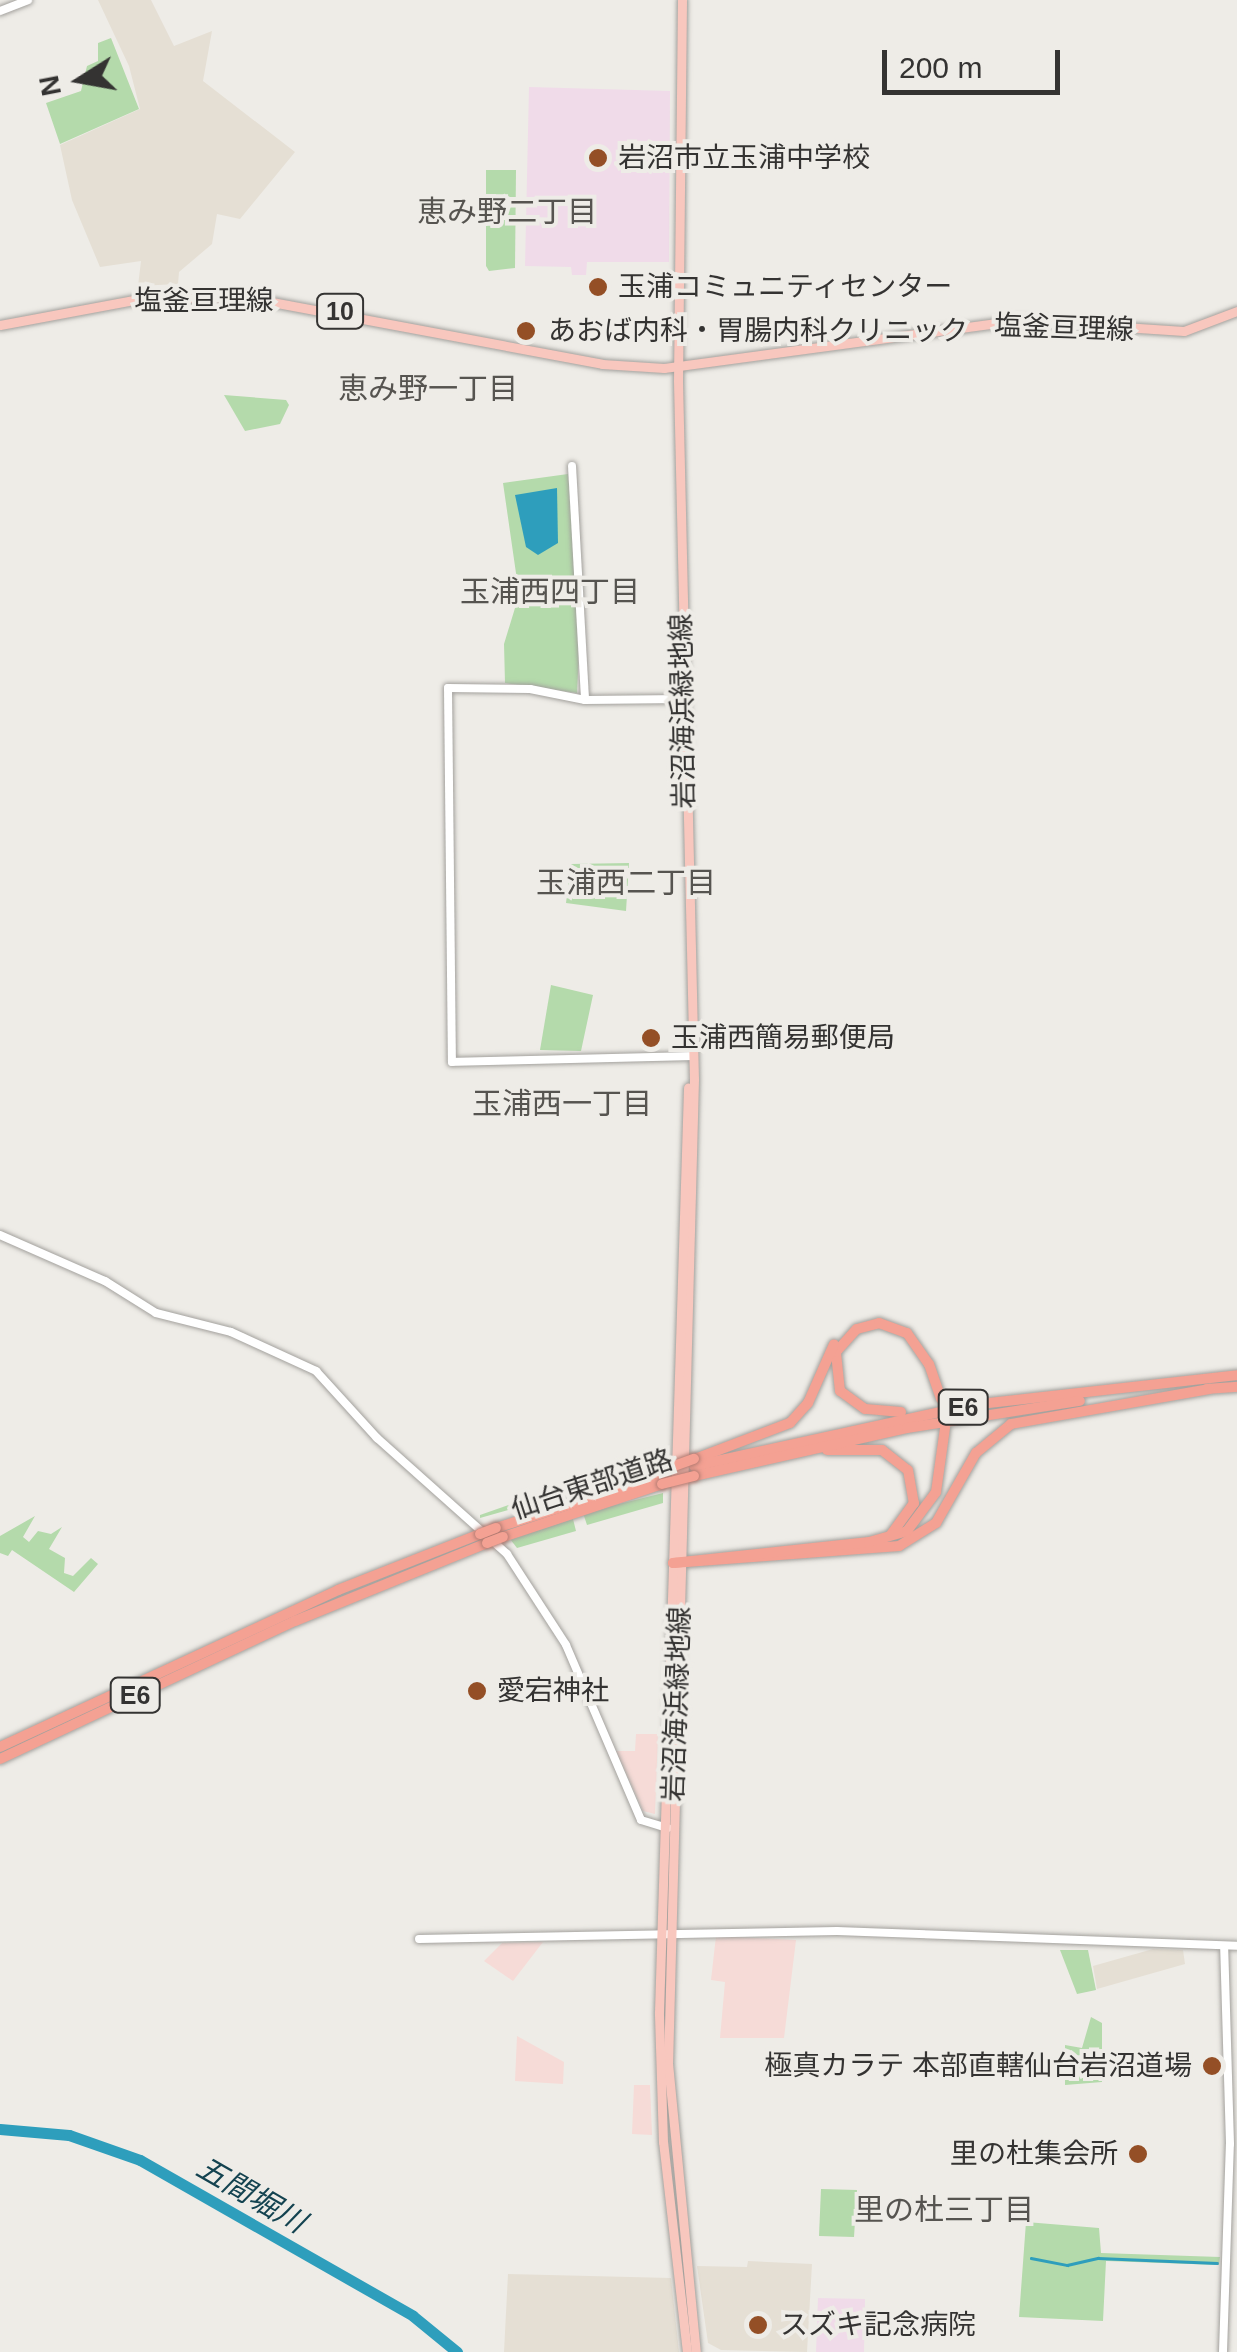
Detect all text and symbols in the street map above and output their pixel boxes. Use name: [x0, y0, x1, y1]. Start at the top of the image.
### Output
north arrow: [30, 30, 130, 130]
scale bar: [887, 30, 1064, 92]
text: 200 m: [899, 51, 982, 84]
text: N: [33, 73, 67, 99]
place label: 岩沼市立玉浦中学校: [618, 141, 870, 175]
marker: 岩沼市立玉浦中学校: [587, 147, 609, 169]
district label: 恵み野二丁目: [417, 194, 597, 230]
place label: 玉浦コミュニティセンター: [618, 270, 954, 304]
marker: 玉浦コミュニティセンター: [587, 276, 609, 298]
street label: 塩釜亘理線: [134, 284, 274, 318]
road number: 10: [315, 291, 365, 331]
street label: 塩釜亘理線: [993, 309, 1135, 347]
place label: あおば内科・胃腸内科クリニック: [548, 314, 968, 348]
marker: あおば内科・胃腸内科クリニック: [513, 318, 539, 344]
district label: 恵み野一丁目: [338, 371, 518, 407]
district label: 玉浦西四丁目: [460, 574, 640, 610]
street label: 岩沼海浜緑地線: [664, 613, 702, 809]
district label: 玉浦西二丁目: [536, 865, 716, 901]
place label: 玉浦西簡易郵便局: [671, 1021, 895, 1055]
marker: 玉浦西簡易郵便局: [640, 1027, 662, 1049]
district label: 玉浦西一丁目: [472, 1086, 652, 1122]
road number: E6: [936, 1387, 990, 1427]
street label: 仙台東部道路: [507, 1443, 677, 1527]
street label: 岩沼海浜緑地線: [657, 1605, 697, 1803]
place label: 愛宕神社: [497, 1674, 609, 1708]
road number: E6: [108, 1675, 162, 1715]
marker: 愛宕神社: [466, 1680, 488, 1702]
place label: 極真カラテ 本部直轄仙台岩沼道場: [764, 2049, 1192, 2083]
marker: 極真カラテ 本部直轄仙台岩沼道場: [1201, 2055, 1223, 2077]
place label: 里の杜集会所: [950, 2137, 1118, 2171]
marker: 里の杜集会所: [1127, 2143, 1149, 2165]
water label: 五間堀川: [190, 2149, 312, 2241]
district label: 里の杜三丁目: [854, 2192, 1034, 2228]
place label: スズキ記念病院: [780, 2308, 976, 2342]
marker: スズキ記念病院: [745, 2312, 771, 2338]

